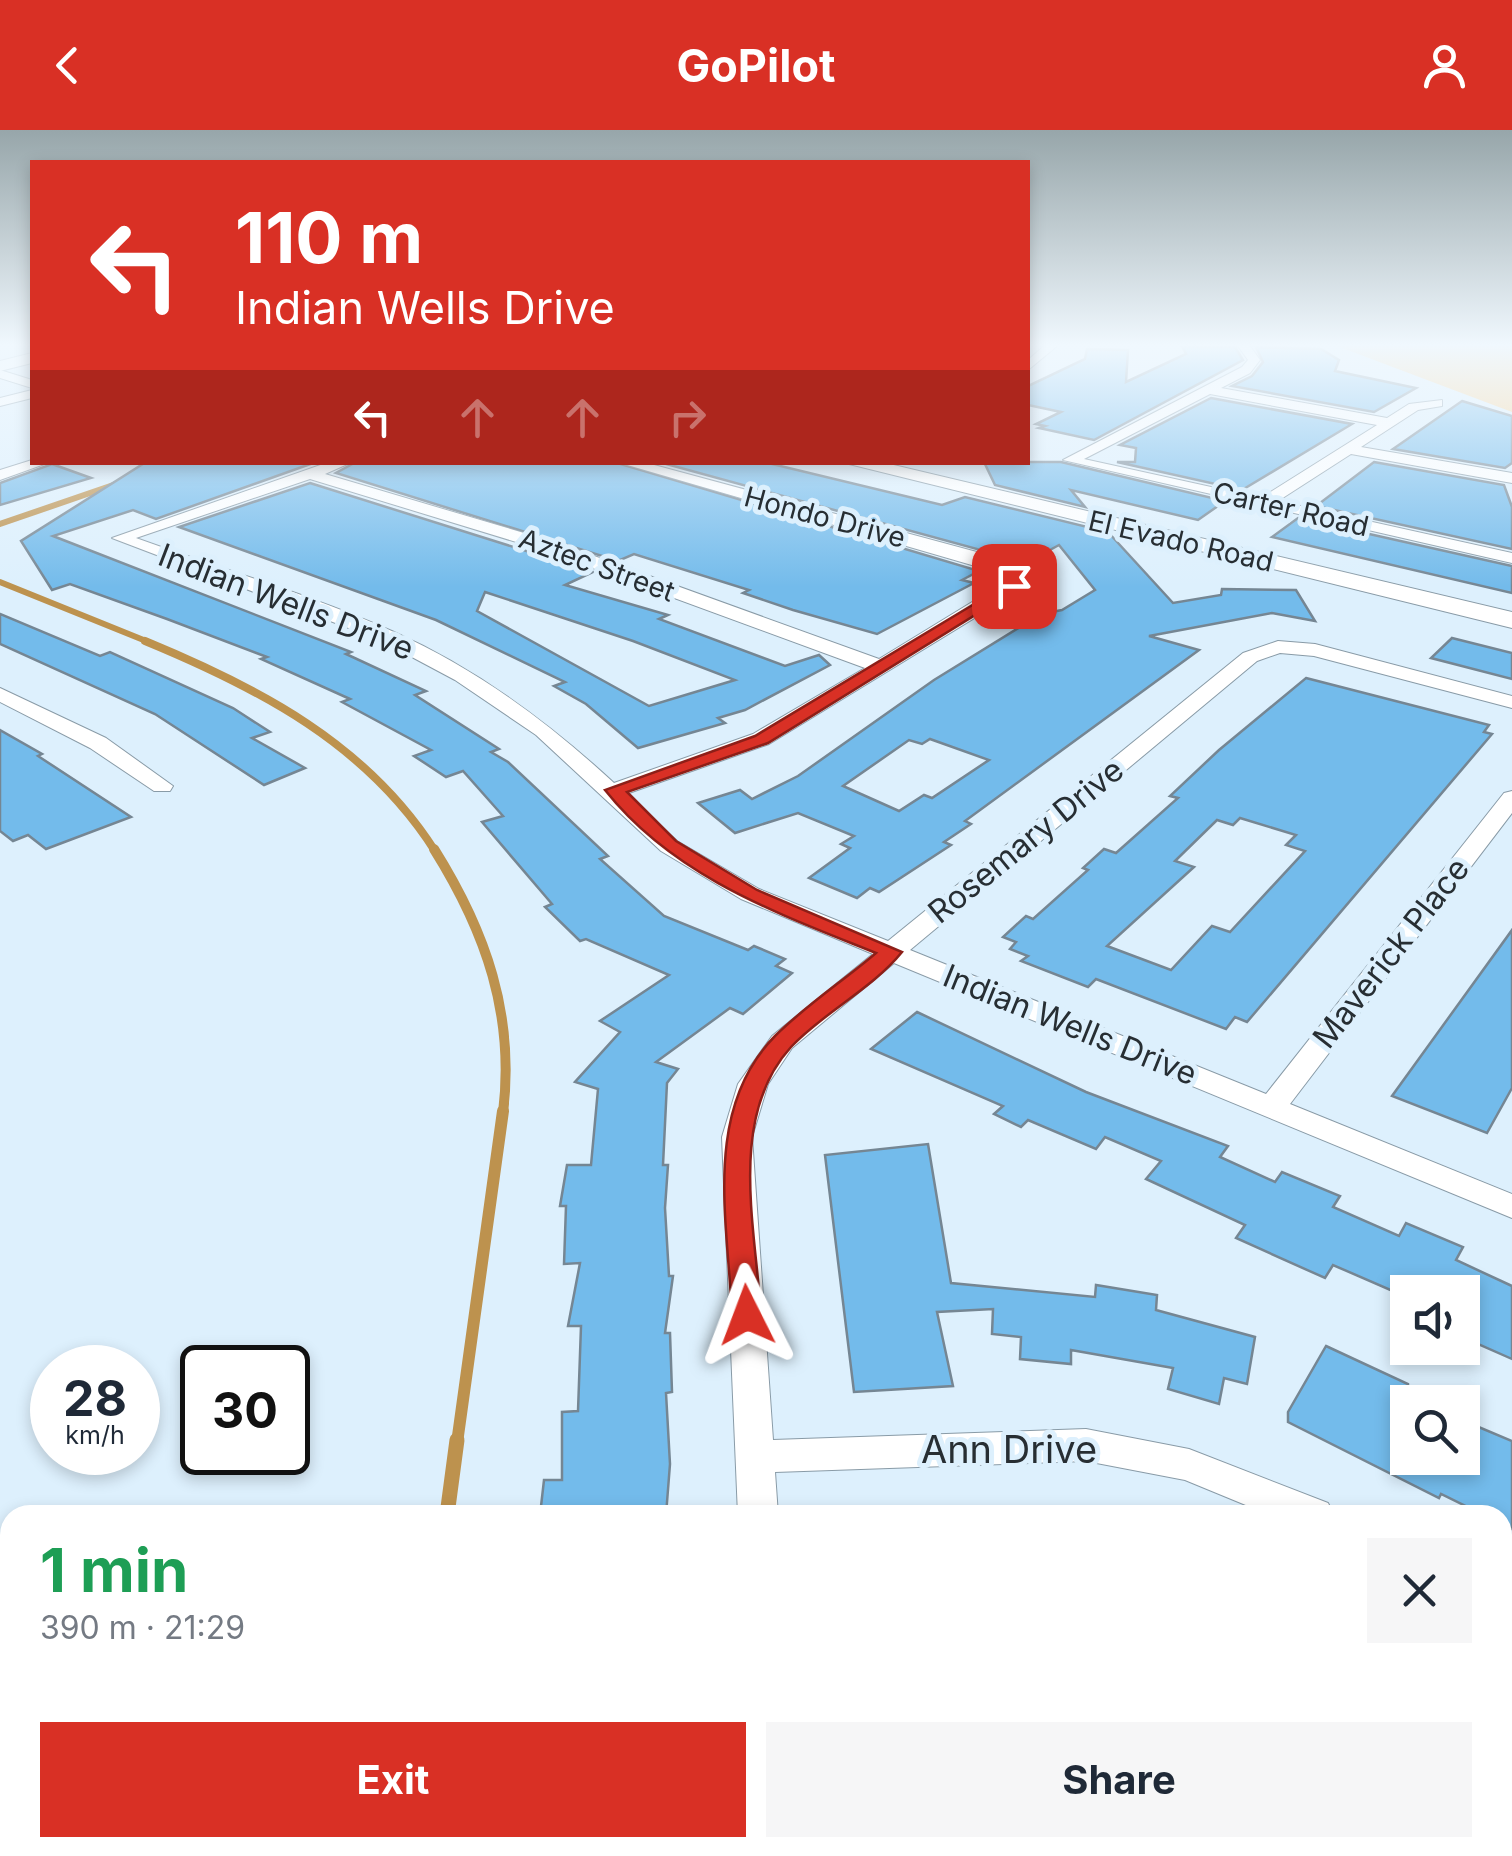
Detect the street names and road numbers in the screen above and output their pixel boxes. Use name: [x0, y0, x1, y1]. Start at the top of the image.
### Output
street label: Carter Road: [1210, 475, 1372, 543]
street label: Hondo Drive: [741, 479, 909, 555]
street label: El Evado Road: [1085, 503, 1277, 579]
street label: Aztec Street: [515, 521, 679, 609]
street label: Indian Wells Drive: [153, 535, 419, 668]
street label: Rosemary Drive: [920, 750, 1131, 931]
street label: Maverick Place: [1304, 850, 1477, 1056]
street label: Indian Wells Drive: [938, 956, 1203, 1093]
street label: Ann Drive: [921, 1426, 1097, 1472]

